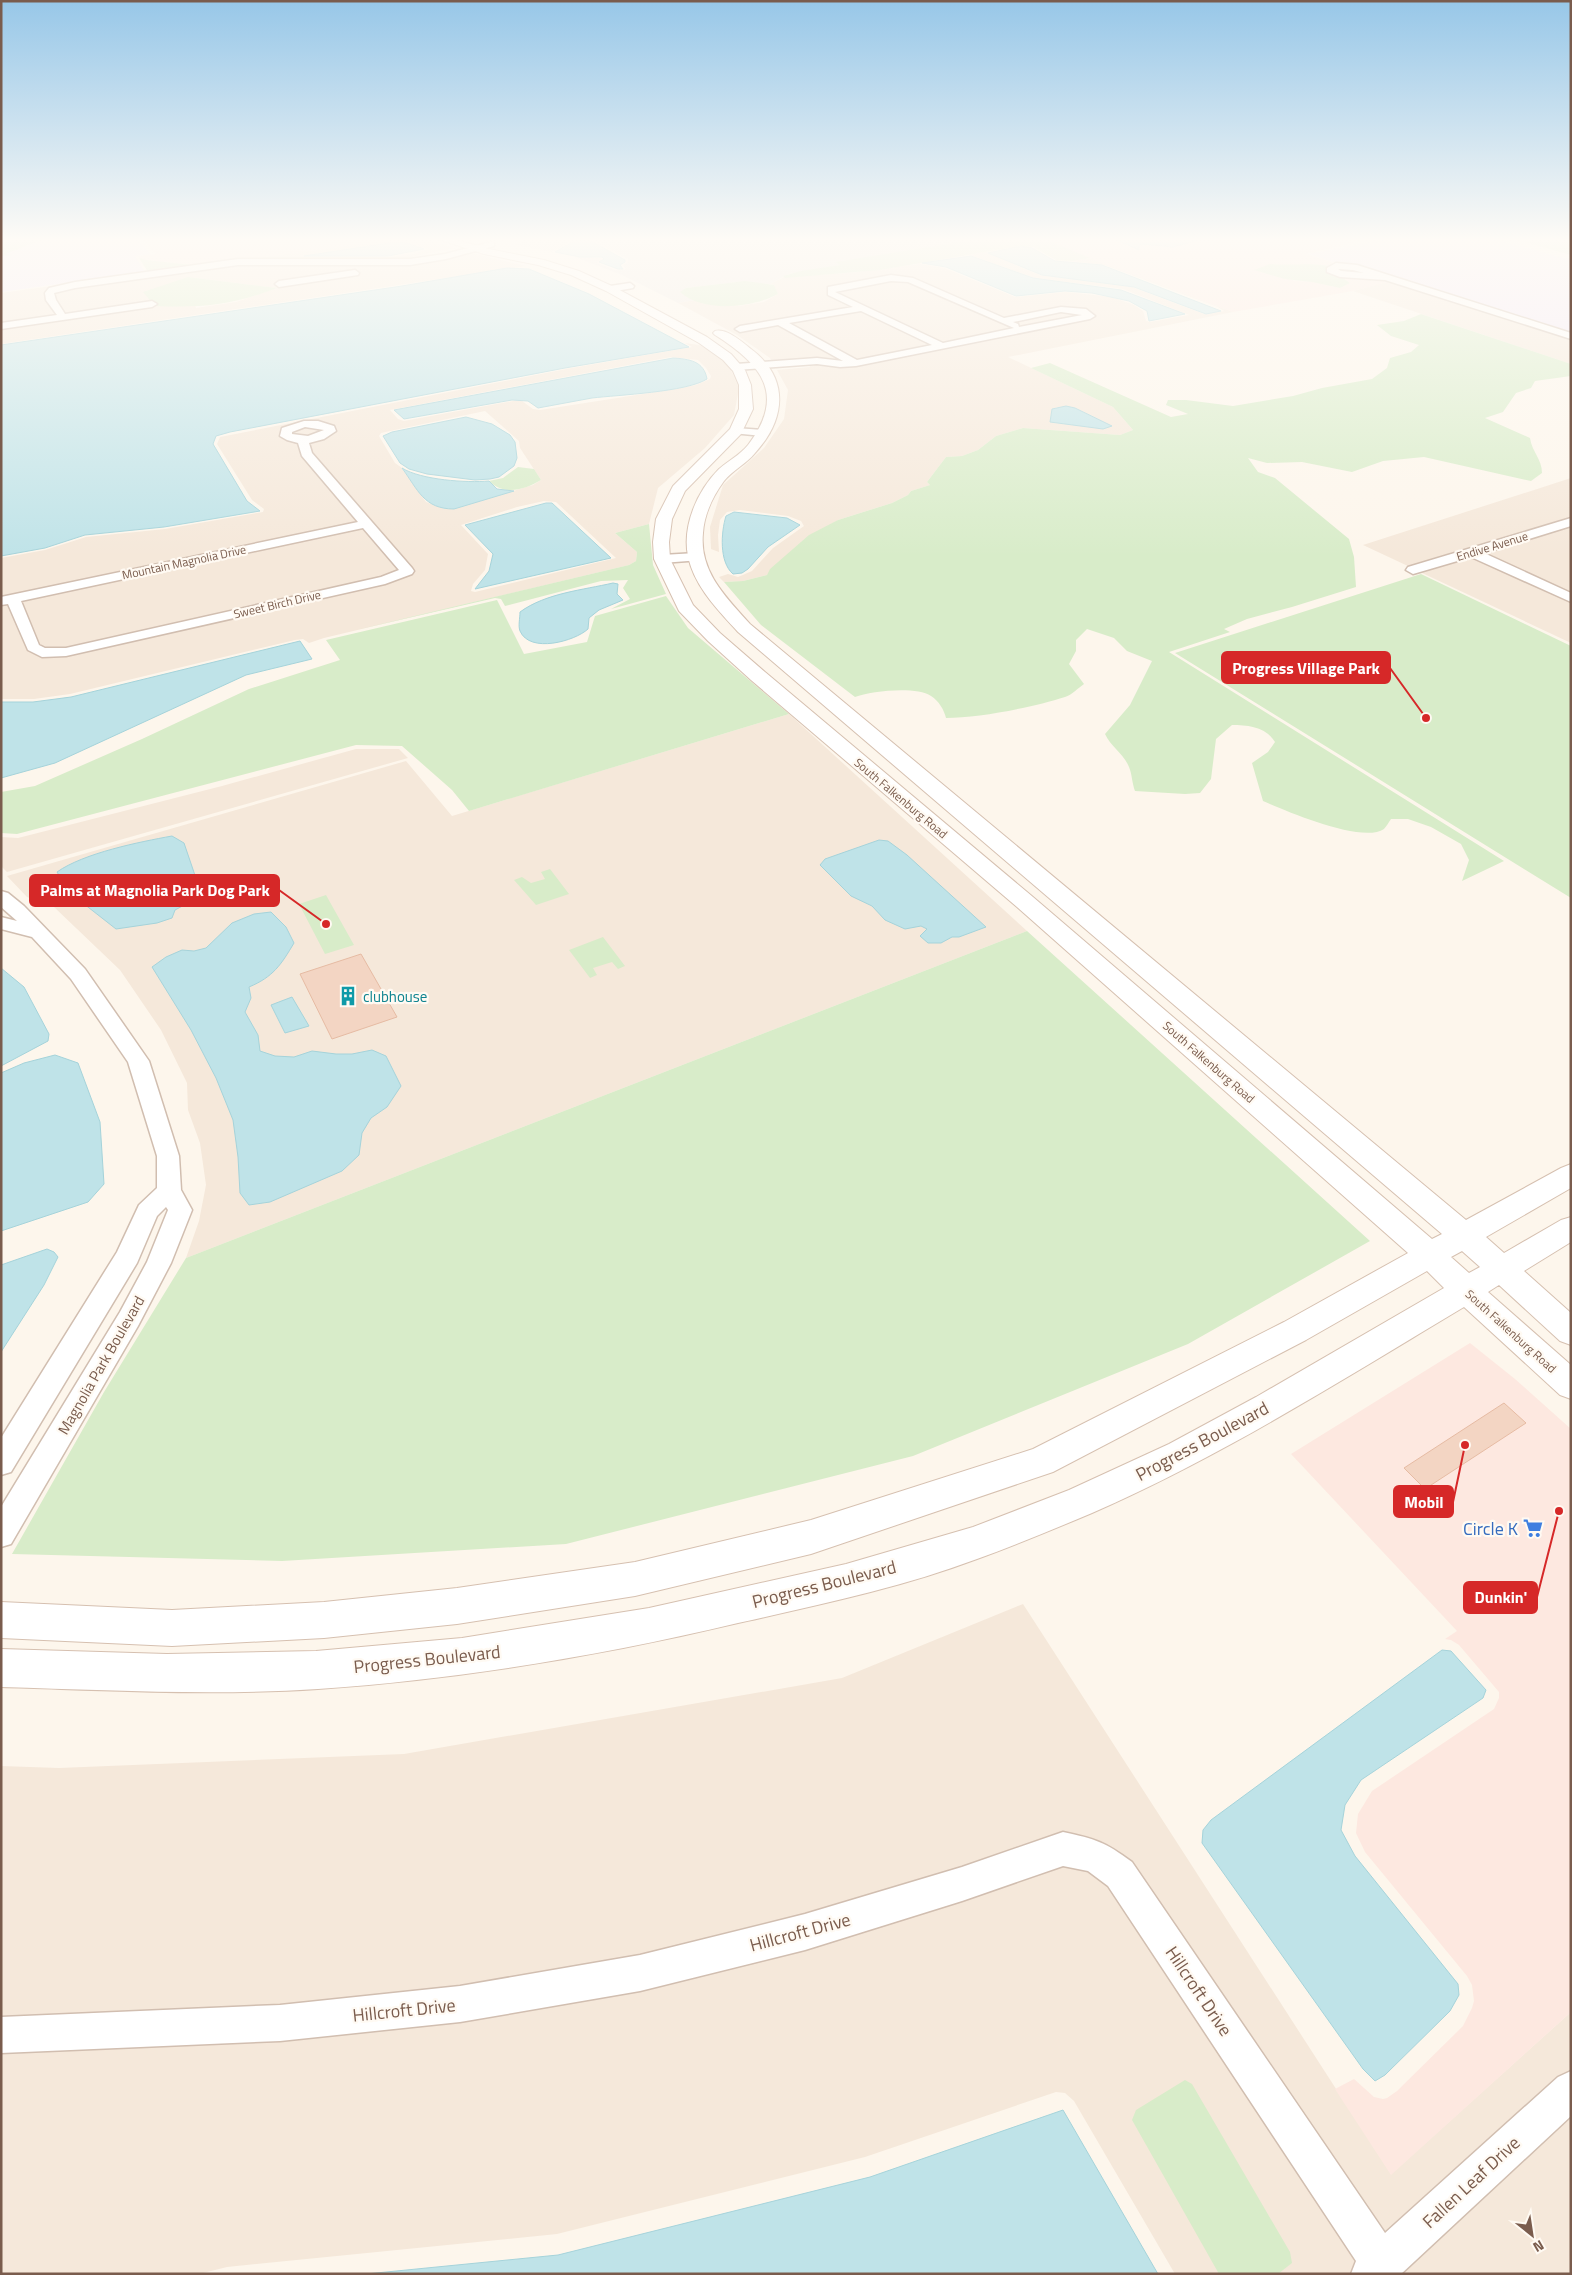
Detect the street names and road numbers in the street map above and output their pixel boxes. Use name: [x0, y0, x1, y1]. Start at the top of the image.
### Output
street label: Endive Avenue: [1454, 526, 1530, 566]
street label: Mountain Magnolia Drive: [120, 540, 248, 584]
street label: Sweet Birch Drive: [231, 585, 323, 623]
street label: South Falkenburg Road: [850, 753, 952, 843]
street label: South Falkenburg Road: [1159, 1016, 1259, 1108]
street label: South Falkenburg Road: [1461, 1285, 1561, 1377]
street label: Magnolia Park Boulevard: [52, 1291, 150, 1439]
street label: Progress Boulevard: [1130, 1394, 1274, 1488]
street label: Progress Boulevard: [749, 1553, 899, 1615]
street label: Progress Boulevard: [352, 1638, 502, 1680]
street label: Hillcroft Drive: [747, 1906, 853, 1958]
street label: Hillcroft Drive: [1159, 1941, 1239, 2041]
street label: Hillcroft Drive: [351, 1991, 457, 2029]
street label: Fallen Leaf Drive: [1416, 2130, 1526, 2234]

